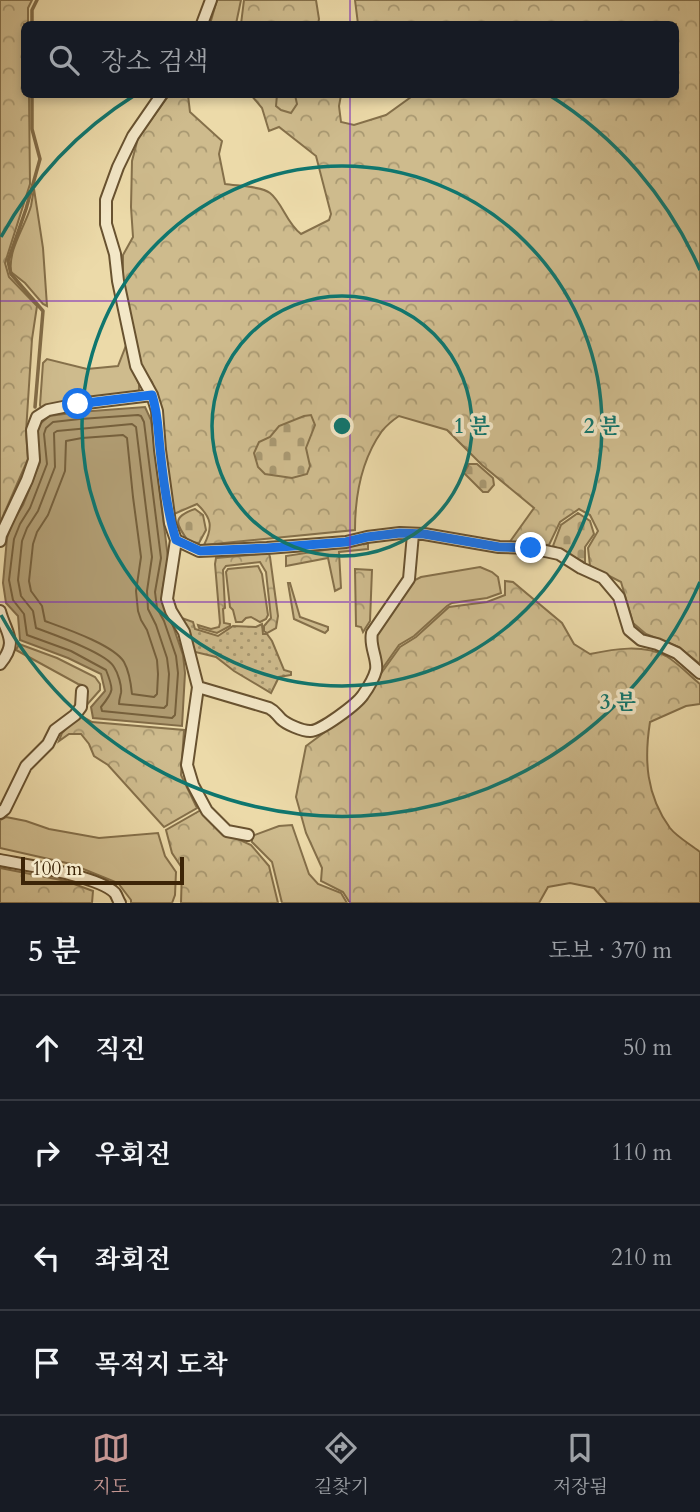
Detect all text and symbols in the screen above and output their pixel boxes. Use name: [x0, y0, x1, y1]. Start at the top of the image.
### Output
search box: [21, 21, 679, 98]
icon: search: [45, 41, 83, 79]
text: 장소 검색: [101, 44, 208, 79]
route start: [62, 388, 93, 419]
text: 1 분: [454, 412, 490, 441]
text: 2 분: [584, 412, 620, 441]
centre of rings: [330, 414, 354, 438]
route end: [515, 532, 546, 563]
text: 3 분: [600, 688, 636, 717]
scale bar: [21, 854, 184, 886]
text: 100 m: [32, 856, 82, 882]
text: 5 분: [28, 931, 80, 972]
text: 도보 · 370 m: [548, 935, 672, 966]
icon: ahead: [28, 1029, 66, 1067]
text: 직진: [95, 1032, 145, 1067]
text: 50 m: [623, 1032, 672, 1063]
icon: right: [28, 1134, 66, 1172]
text: 우회전: [95, 1137, 170, 1172]
text: 110 m: [611, 1137, 672, 1168]
icon: left: [28, 1239, 66, 1277]
text: 좌회전: [95, 1242, 170, 1277]
text: 210 m: [611, 1242, 672, 1273]
icon: arrive: [28, 1344, 66, 1382]
text: 목적지 도착: [95, 1347, 228, 1382]
tab: 지도: [92, 1429, 130, 1500]
tab: 길찾기: [314, 1429, 369, 1500]
tab: 저장됨: [553, 1429, 608, 1500]

